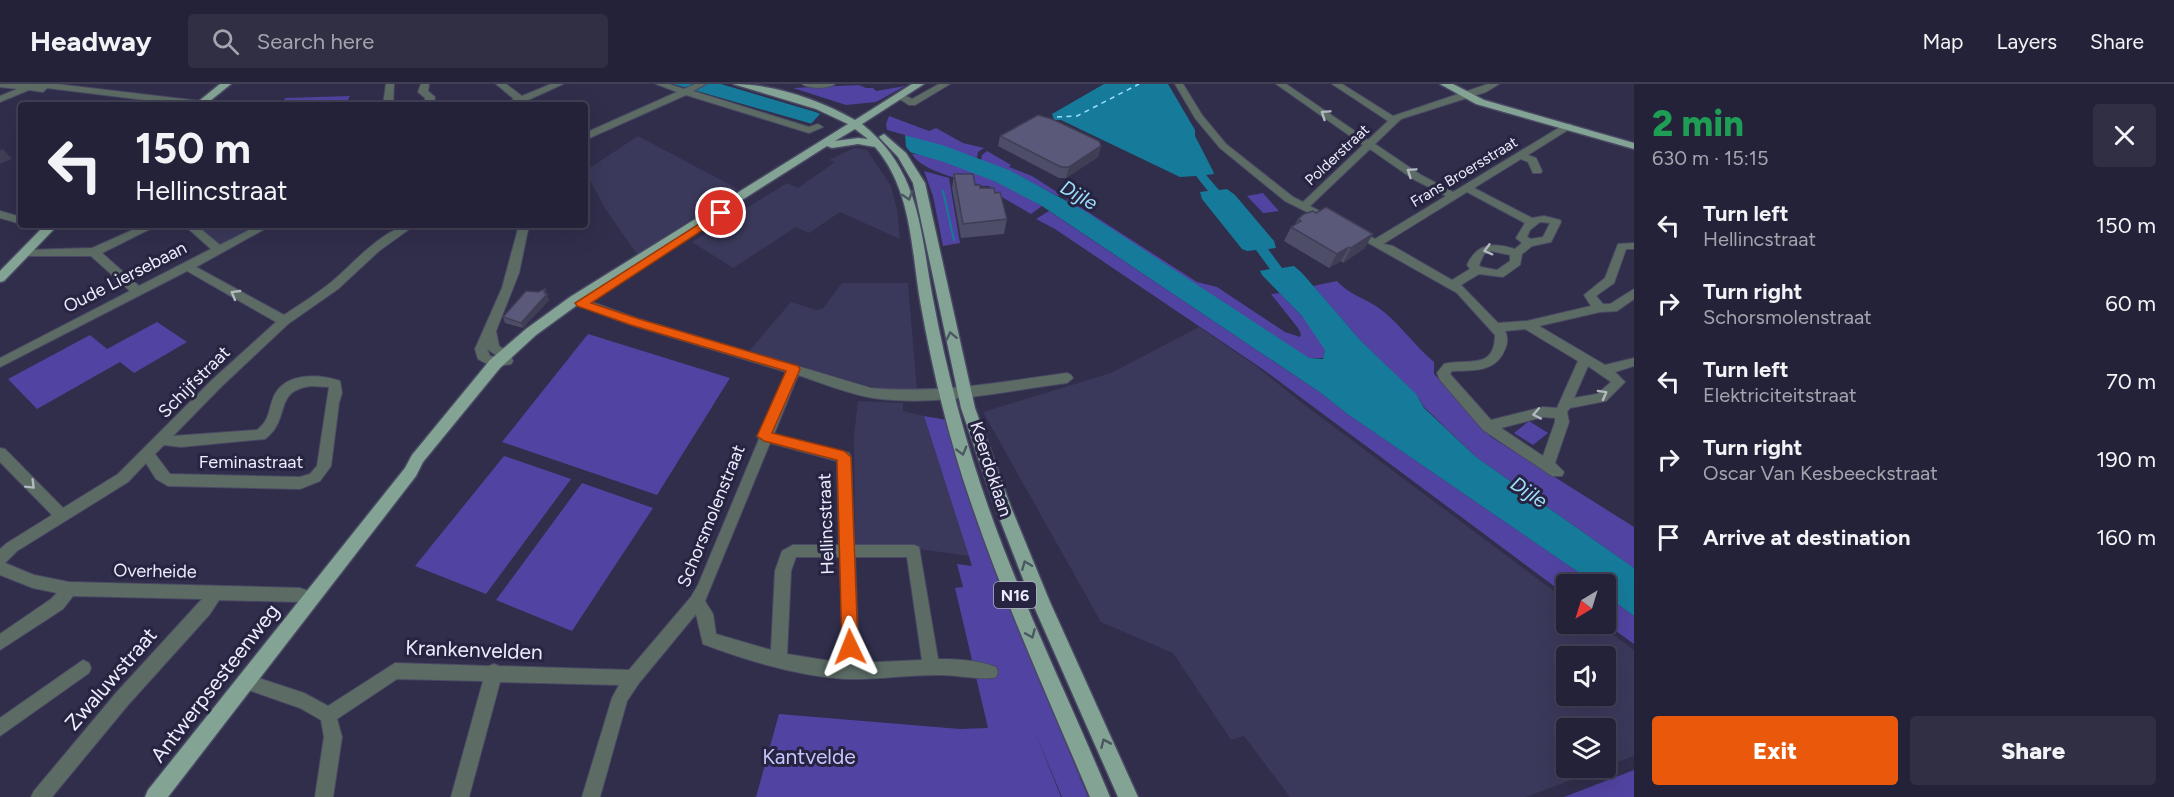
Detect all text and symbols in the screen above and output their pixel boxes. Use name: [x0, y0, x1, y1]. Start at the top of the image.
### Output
search box: [188, 14, 608, 68]
text: Headway: [30, 24, 152, 58]
icon: search: [209, 25, 242, 58]
text: Search here: [257, 28, 374, 55]
text: Map: [1923, 29, 1963, 54]
text: Layers: [1996, 29, 2057, 54]
text: Share: [2090, 29, 2144, 54]
text: 2 min: [1652, 102, 1744, 145]
button: close: [2093, 104, 2156, 167]
one-way arrow: [1321, 110, 1332, 121]
street label: Polderstraat: [1301, 120, 1373, 189]
text: 150 m: [135, 123, 251, 174]
icon: left: [36, 126, 114, 204]
street label: Frans Broersstraat: [1407, 133, 1521, 211]
text: 630 m · 15:15: [1652, 146, 1769, 170]
one-way arrow: [1407, 168, 1418, 179]
text: Hellincstraat: [135, 174, 288, 207]
water label: Dijle: [1056, 175, 1102, 215]
pin: [695, 187, 746, 238]
one-way arrow: [901, 190, 913, 201]
icon: arrive: [704, 196, 737, 229]
text: Turn left: [1703, 200, 1789, 227]
icon: left: [1652, 209, 1685, 242]
text: 150 m: [2096, 212, 2156, 239]
text: Hellincstraat: [1703, 227, 1816, 251]
street label: Oude Liersebaan: [60, 236, 190, 318]
one-way arrow: [1483, 243, 1493, 256]
text: Turn right: [1703, 278, 1802, 305]
icon: right: [1652, 287, 1685, 320]
one-way arrow: [230, 290, 241, 301]
text: 60 m: [2105, 290, 2156, 317]
text: Schorsmolenstraat: [1703, 305, 1872, 329]
one-way arrow: [946, 331, 959, 341]
street label: Schijfstraat: [153, 341, 235, 423]
text: Turn left: [1703, 356, 1789, 383]
icon: left: [1652, 365, 1685, 398]
text: 70 m: [2106, 368, 2156, 395]
text: Elektriciteitstraat: [1703, 383, 1857, 407]
one-way arrow: [1597, 390, 1607, 401]
one-way arrow: [1532, 407, 1542, 420]
street label: Keerdoklaan: [965, 419, 1017, 519]
text: Turn right: [1703, 434, 1802, 461]
street label: Schorsmolenstraat: [672, 441, 750, 590]
icon: right: [1652, 443, 1685, 476]
one-way arrow: [955, 445, 967, 456]
text: 190 m: [2096, 446, 2156, 473]
street label: Feminastraat: [199, 451, 304, 473]
text: Oscar Van Kesbeeckstraat: [1703, 461, 1938, 485]
water label: Dijle: [1506, 471, 1552, 513]
street label: Hellincstraat: [813, 473, 839, 575]
one-way arrow: [24, 478, 35, 489]
icon: arrive: [1652, 521, 1685, 554]
text: Arrive at destination: [1703, 524, 1911, 551]
text: 160 m: [2096, 524, 2156, 551]
street label: Overheide: [113, 559, 197, 583]
one-way arrow: [1021, 560, 1033, 571]
north arrow: [1556, 574, 1616, 634]
map controls: [1556, 574, 1616, 778]
road number: N16: [994, 582, 1036, 608]
street label: Antwerpsesteenweg: [145, 598, 284, 767]
position arrow: [818, 615, 882, 679]
street label: Zwaluwstraat: [59, 622, 162, 735]
one-way arrow: [1024, 627, 1036, 638]
street label: Krankenvelden: [405, 635, 543, 664]
button: sound: [1556, 646, 1616, 706]
button: Exit: [1652, 716, 1898, 785]
button: Share: [1910, 716, 2156, 785]
button: layers: [1556, 718, 1616, 778]
one-way arrow: [1100, 739, 1112, 750]
park label: Kantvelde: [762, 744, 856, 769]

